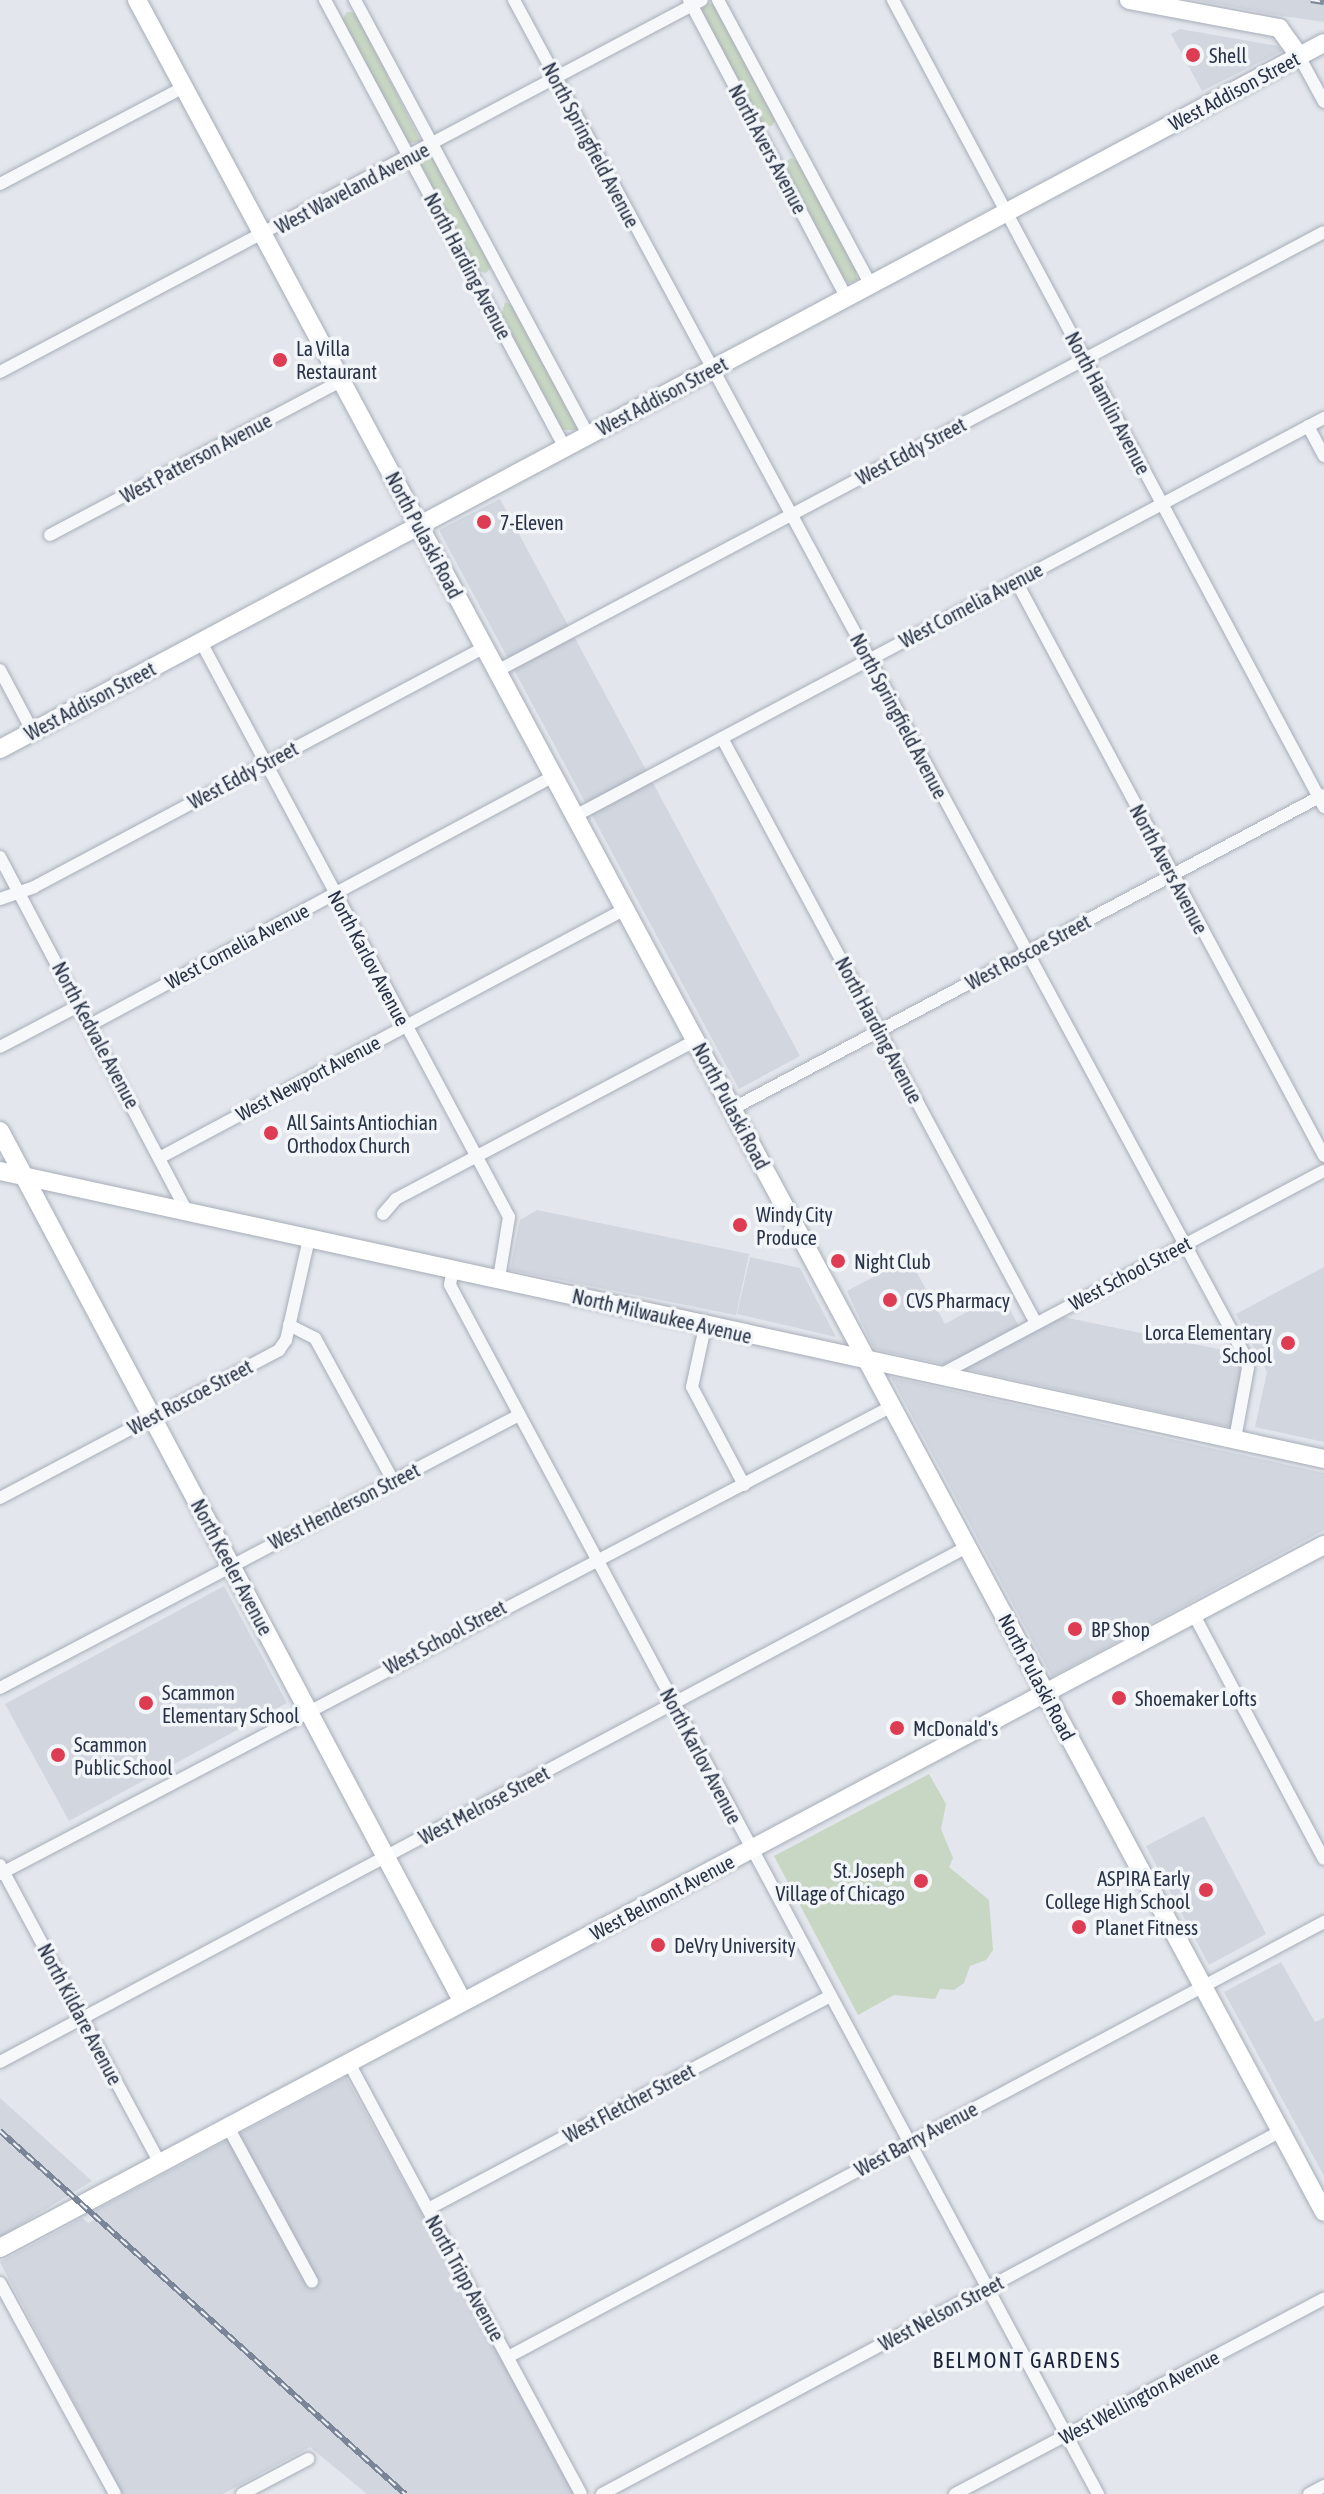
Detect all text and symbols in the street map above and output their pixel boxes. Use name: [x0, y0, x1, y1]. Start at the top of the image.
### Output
place label: Shell: [1209, 43, 1247, 67]
street label: West Addison Street: [1164, 46, 1304, 136]
marker: Shell: [1184, 46, 1202, 64]
street label: North Springfield Avenue: [537, 58, 645, 232]
street label: North Avers Avenue: [724, 80, 812, 218]
street label: West Waveland Avenue: [271, 137, 433, 239]
street label: North Harding Avenue: [419, 189, 517, 343]
street label: North Hamlin Avenue: [1060, 328, 1156, 478]
place label: La Villa Restaurant: [296, 336, 377, 383]
marker: La Villa Restaurant: [271, 351, 289, 369]
street label: West Addison Street: [592, 351, 732, 441]
street label: West Patterson Avenue: [116, 408, 276, 508]
street label: West Eddy Street: [852, 412, 970, 490]
street label: North Pulaski Road: [381, 468, 467, 602]
place label: 7-Eleven: [500, 510, 564, 534]
marker: 7-Eleven: [475, 513, 493, 531]
street label: West Cornelia Avenue: [895, 557, 1047, 653]
street label: North Springfield Avenue: [845, 629, 953, 803]
street label: West Addison Street: [20, 656, 160, 746]
street label: West Eddy Street: [184, 736, 302, 814]
street label: North Avers Avenue: [1125, 800, 1213, 938]
street label: North Karlov Avenue: [323, 886, 415, 1030]
street label: West Cornelia Avenue: [161, 898, 313, 994]
street label: West Roscoe Street: [962, 909, 1094, 995]
street label: North Harding Avenue: [830, 953, 928, 1107]
street label: North Kedvale Avenue: [47, 958, 145, 1112]
street label: West Newport Avenue: [232, 1030, 384, 1126]
street label: North Pulaski Road: [688, 1039, 774, 1173]
place label: All Saints Antiochian Orthodox Church: [287, 1110, 438, 1157]
marker: All Saints Antiochian Orthodox Church: [262, 1124, 280, 1142]
place label: Windy City Produce: [756, 1202, 833, 1249]
marker: Windy City Produce: [731, 1216, 749, 1234]
street label: West School Street: [1065, 1231, 1195, 1315]
place label: Night Club: [854, 1249, 931, 1273]
marker: Night Club: [829, 1252, 847, 1270]
street label: North Milwaukee Avenue: [570, 1284, 754, 1348]
place label: CVS Pharmacy: [906, 1288, 1010, 1312]
marker: CVS Pharmacy: [881, 1291, 899, 1309]
place label: Lorca Elementary School: [1144, 1320, 1272, 1367]
marker: Lorca Elementary School: [1279, 1334, 1297, 1352]
street label: West Roscoe Street: [124, 1354, 256, 1440]
street label: West Henderson Street: [265, 1458, 423, 1554]
street label: North Keeler Avenue: [186, 1495, 278, 1639]
street label: West School Street: [380, 1595, 510, 1679]
street label: North Pulaski Road: [994, 1610, 1080, 1744]
place label: BP Shop: [1091, 1617, 1150, 1641]
marker: BP Shop: [1066, 1620, 1084, 1638]
place label: Scammon Elementary School: [162, 1680, 299, 1727]
street label: North Karlov Avenue: [655, 1684, 747, 1828]
place label: Shoemaker Lofts: [1135, 1686, 1257, 1710]
marker: Shoemaker Lofts: [1110, 1689, 1128, 1707]
marker: Scammon Elementary School: [137, 1694, 155, 1712]
place label: McDonald's: [913, 1716, 998, 1740]
marker: McDonald's: [888, 1719, 906, 1737]
place label: Scammon Public School: [74, 1732, 173, 1779]
marker: Scammon Public School: [49, 1746, 67, 1764]
street label: West Melrose Street: [415, 1761, 553, 1849]
street label: West Belmont Avenue: [586, 1849, 738, 1945]
place label: St. Joseph Village of Chicago: [775, 1858, 905, 1905]
place label: ASPIRA Early College High School: [1045, 1866, 1190, 1913]
marker: St. Joseph Village of Chicago: [912, 1872, 930, 1890]
marker: ASPIRA Early College High School: [1197, 1881, 1215, 1899]
place label: Planet Fitness: [1095, 1915, 1198, 1939]
marker: Planet Fitness: [1070, 1918, 1088, 1936]
place label: DeVry University: [674, 1933, 796, 1957]
marker: DeVry University: [649, 1936, 667, 1954]
street label: North Kildare Avenue: [33, 1939, 127, 2089]
street label: West Fletcher Street: [559, 2058, 699, 2148]
street label: West Barry Avenue: [851, 2097, 981, 2181]
street label: North Tripp Avenue: [421, 2211, 509, 2345]
street label: West Nelson Street: [875, 2270, 1007, 2356]
street label: West Wellington Avenue: [1055, 2345, 1223, 2449]
district label: BELMONT GARDENS: [933, 2348, 1121, 2374]

